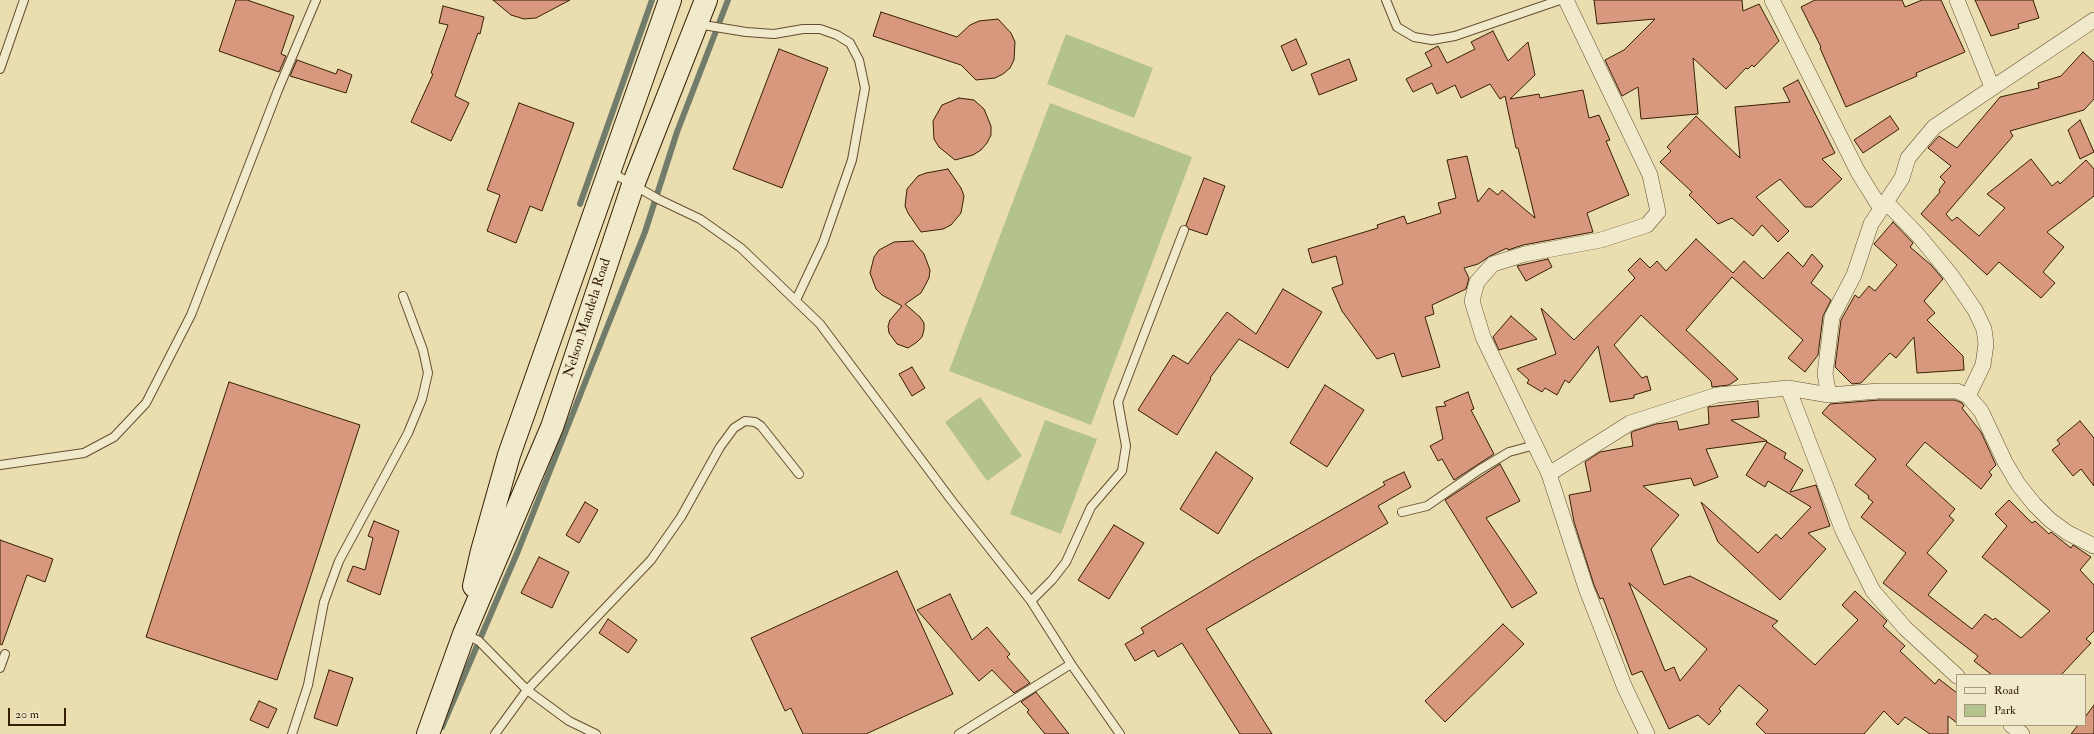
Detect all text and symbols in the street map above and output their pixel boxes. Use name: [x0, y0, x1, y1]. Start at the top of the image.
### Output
street label: Nelson Mandela Road: [561, 256, 615, 380]
legend: [1956, 674, 2086, 726]
text: Road: [1994, 683, 2019, 698]
scale bar: [10, 700, 68, 726]
text: Park: [1994, 703, 2016, 718]
text: 20 m: [15, 707, 39, 722]

